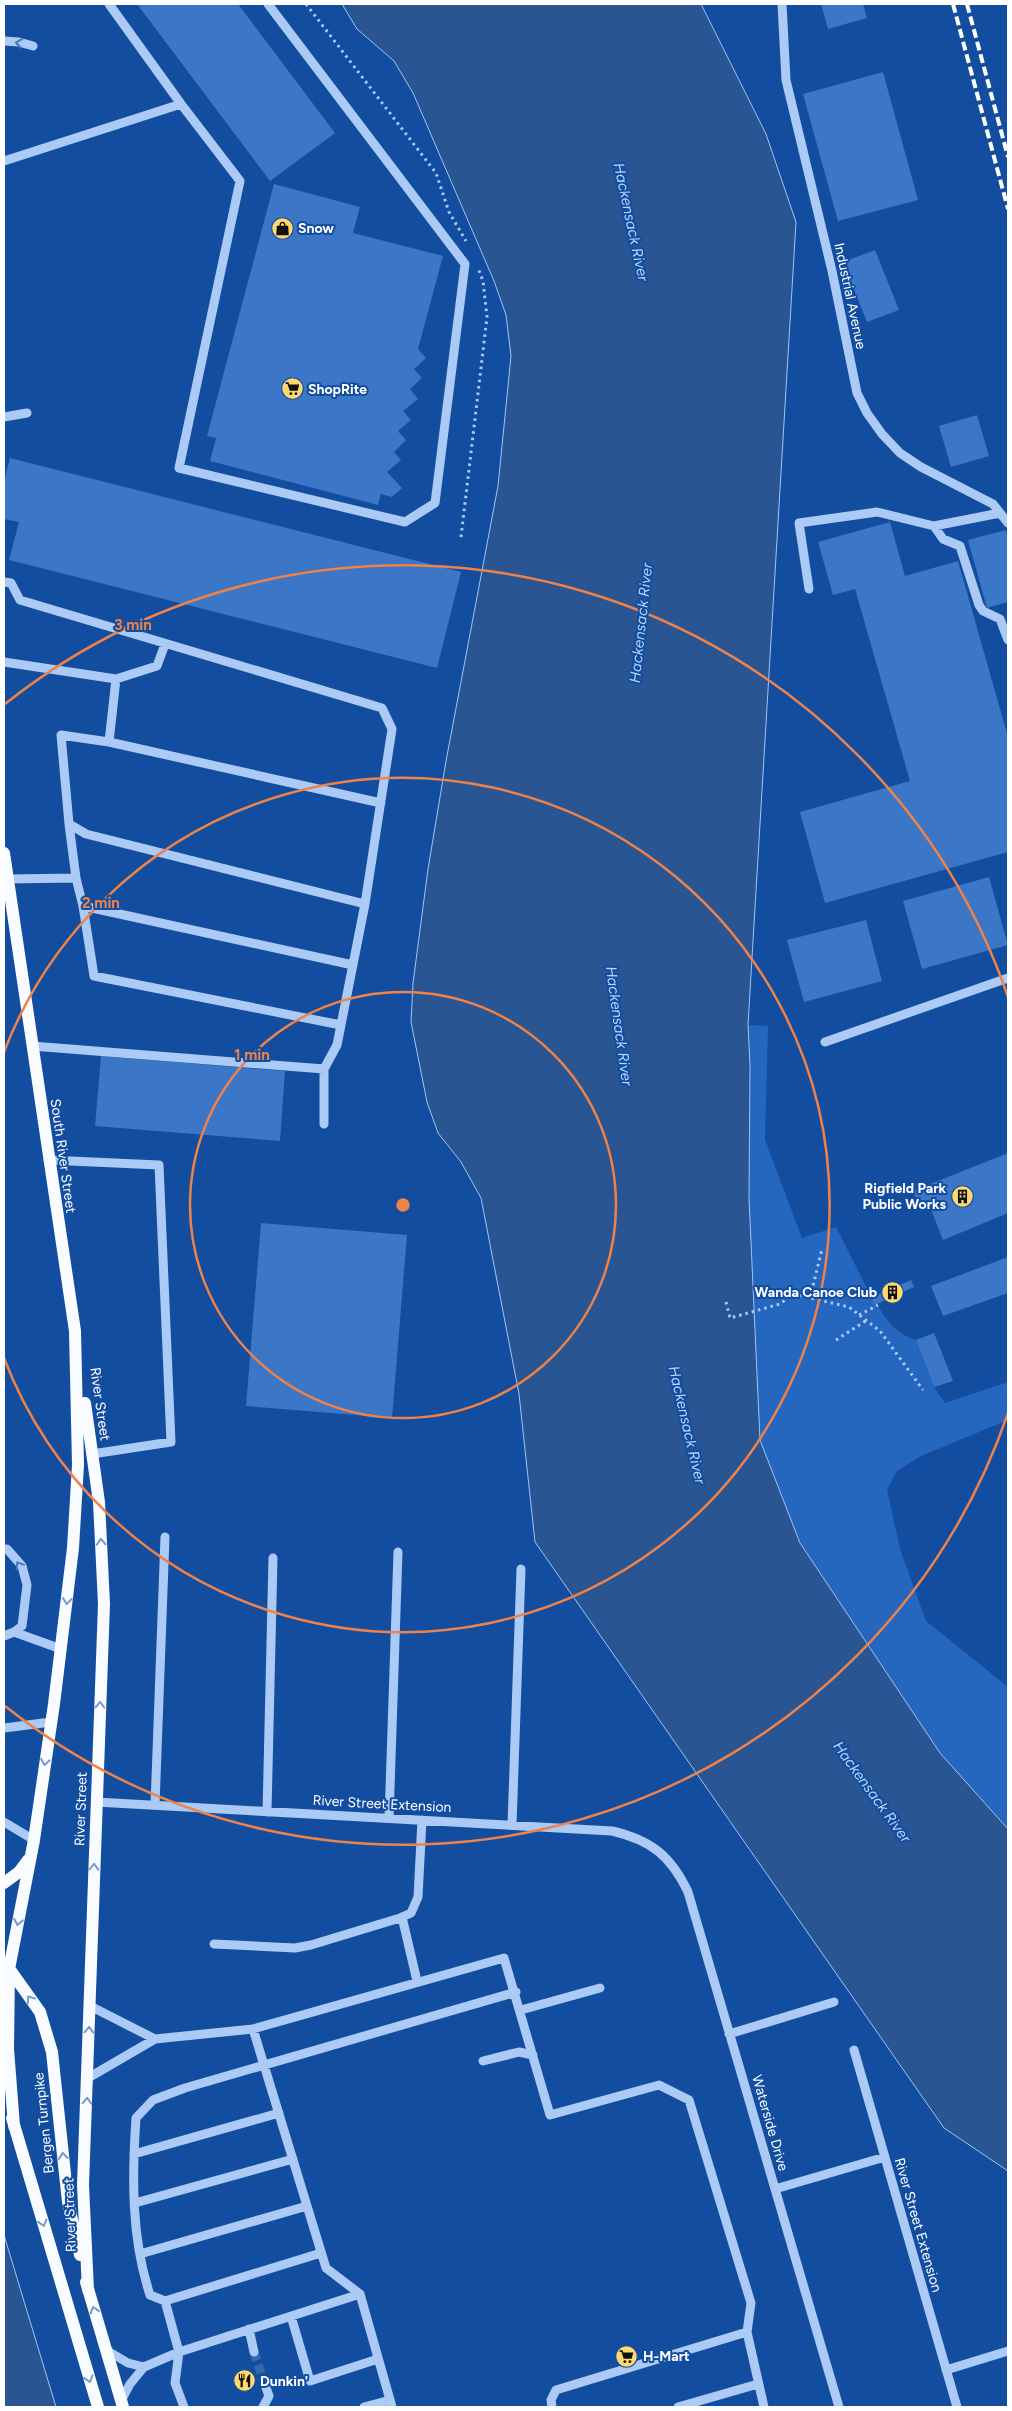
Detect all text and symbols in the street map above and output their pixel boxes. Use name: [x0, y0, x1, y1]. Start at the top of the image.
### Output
one-way arrow: [14, 38, 23, 48]
water label: Hackensack River: [610, 161, 653, 284]
shop icon: Snow: [270, 216, 294, 240]
place label: Snow: [298, 220, 334, 237]
street label: Industrial Avenue: [830, 241, 870, 351]
supermarket icon: ShopRite: [280, 377, 304, 401]
place label: ShopRite: [308, 381, 367, 398]
water label: Hackensack River: [626, 561, 656, 684]
text: 3 min: [114, 616, 152, 634]
text: 2 min: [82, 894, 120, 912]
water label: Hackensack River: [602, 965, 636, 1088]
text: 1 min: [234, 1046, 270, 1064]
street label: South River Street: [47, 1098, 79, 1214]
place label: Rigfield Park Public Works: [863, 1180, 946, 1213]
building icon: Rigfield Park Public Works: [950, 1184, 974, 1208]
centre of rings: [394, 1196, 412, 1214]
building icon: Wanda Canoe Club: [881, 1280, 905, 1304]
place label: Wanda Canoe Club: [755, 1284, 877, 1301]
water label: Hackensack River: [665, 1364, 710, 1487]
street label: River Street: [86, 1366, 114, 1442]
one-way arrow: [95, 1538, 106, 1546]
one-way arrow: [16, 1562, 26, 1571]
one-way arrow: [62, 1597, 73, 1605]
one-way arrow: [94, 1701, 105, 1709]
water label: Hackensack River: [829, 1738, 915, 1847]
one-way arrow: [41, 1757, 51, 1766]
street label: River Street: [71, 1772, 91, 1846]
street label: River Street Extension: [312, 1792, 452, 1816]
one-way arrow: [89, 1863, 99, 1870]
one-way arrow: [13, 1918, 24, 1926]
one-way arrow: [27, 1995, 36, 2004]
one-way arrow: [84, 2025, 94, 2033]
street label: Bergen Turnpike: [30, 2071, 58, 2174]
street label: Waterside Drive: [748, 2073, 792, 2173]
one-way arrow: [81, 2097, 92, 2105]
one-way arrow: [58, 2151, 69, 2159]
street label: River Street Extension: [891, 2156, 945, 2294]
street label: River Street: [60, 2178, 80, 2252]
one-way arrow: [38, 2218, 48, 2227]
one-way arrow: [90, 2307, 100, 2315]
supermarket icon: H-Mart: [615, 2344, 639, 2368]
place label: H-Mart: [643, 2348, 690, 2365]
restaurant icon: Dunkin': [232, 2369, 256, 2393]
place label: Dunkin': [260, 2373, 308, 2390]
one-way arrow: [84, 2374, 94, 2382]

